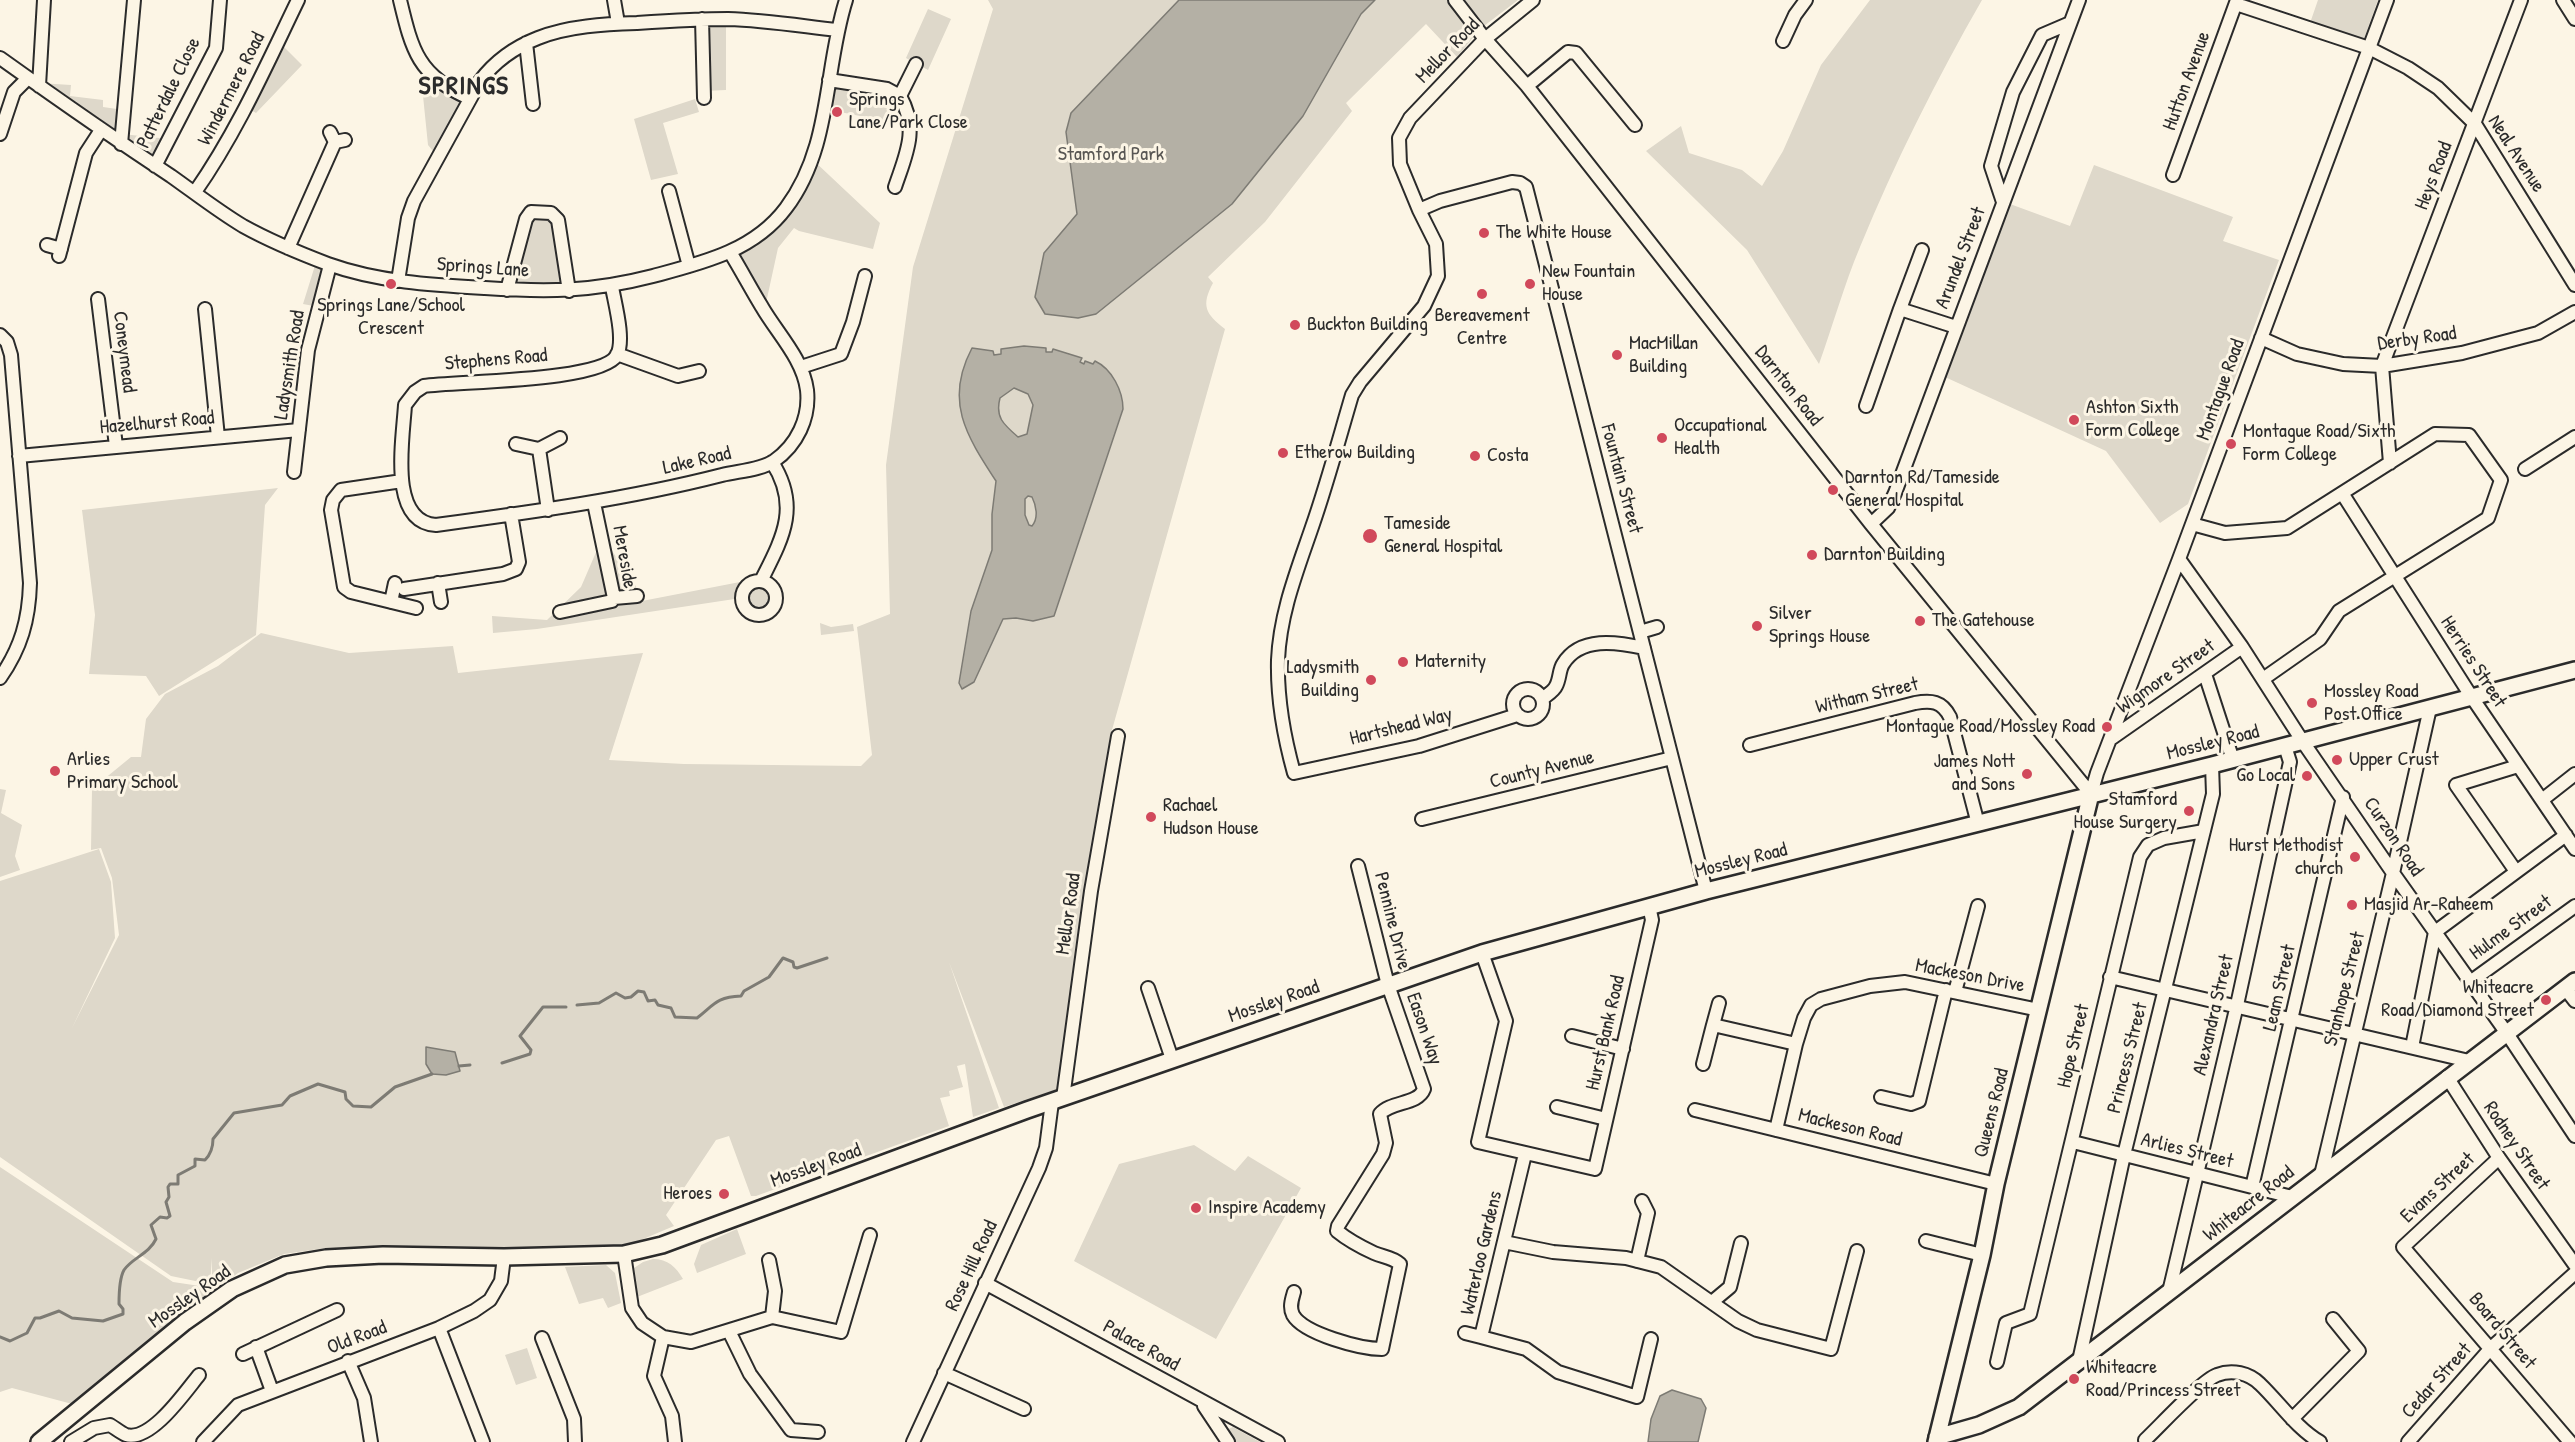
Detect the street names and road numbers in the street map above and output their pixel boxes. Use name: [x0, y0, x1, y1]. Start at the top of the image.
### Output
street label: Mellor Road: [1411, 13, 1485, 89]
street label: Windermere Road: [193, 28, 271, 150]
street label: Hutton Avenue: [2158, 28, 2216, 134]
street label: Patterdale Close: [132, 34, 206, 152]
street label: Neal Avenue: [2482, 111, 2550, 197]
street label: Heys Road: [2410, 139, 2458, 213]
street label: Arundel Street: [1931, 204, 1991, 312]
street label: Springs Lane: [436, 253, 530, 283]
street label: Ladysmith Road: [270, 309, 310, 421]
street label: Coneymead: [107, 310, 141, 394]
street label: Derby Road: [2376, 322, 2458, 356]
street label: Montague Road: [2192, 336, 2250, 444]
street label: Darnton Road: [1749, 341, 1827, 431]
street label: Stephens Road: [444, 344, 548, 376]
street label: Hazelhurst Road: [99, 406, 215, 440]
street label: Fountain Street: [1595, 422, 1647, 536]
street label: Lake Road: [661, 442, 733, 480]
street label: Mereside: [607, 524, 641, 590]
street label: Herries Street: [2435, 612, 2511, 712]
street label: Wigmore Street: [2112, 634, 2220, 720]
street label: Witham Street: [1813, 673, 1921, 719]
street label: Hartshead Way: [1347, 703, 1455, 751]
street label: Mossley Road: [2164, 720, 2262, 766]
street label: County Avenue: [1487, 745, 1597, 795]
street label: Curzon Road: [2358, 793, 2428, 881]
street label: Mossley Road: [1692, 838, 1790, 884]
street label: Pennine Drive: [1368, 870, 1416, 972]
street label: Mellor Road: [1051, 872, 1087, 956]
street label: Hulme Street: [2465, 890, 2557, 966]
street label: Stanhope Street: [2319, 929, 2371, 1049]
street label: Leam Street: [2258, 942, 2302, 1034]
street label: Alexandra Street: [2188, 952, 2240, 1078]
street label: Mackeson Drive: [1913, 954, 2027, 998]
street label: Hurst Bank Road: [1581, 973, 1631, 1093]
street label: Mossley Road: [1225, 975, 1323, 1029]
street label: Eason Way: [1400, 990, 1448, 1068]
street label: Princess Street: [2103, 1000, 2153, 1116]
street label: Hope Street: [2053, 1002, 2095, 1090]
street label: Queens Road: [1969, 1066, 2015, 1160]
street label: Rodney Street: [2478, 1097, 2554, 1195]
street label: Mackeson Road: [1796, 1104, 1904, 1152]
street label: Arlies Street: [2138, 1128, 2236, 1174]
street label: Mossley Road: [768, 1139, 864, 1193]
street label: Evans Street: [2396, 1148, 2480, 1228]
street label: Whiteacre Road: [2199, 1161, 2299, 1247]
street label: Waterloo Gardens: [1456, 1189, 1508, 1317]
street label: Rose Hill Road: [941, 1217, 1003, 1315]
street label: Mossley Road: [144, 1260, 236, 1334]
street label: Board Street: [2463, 1288, 2541, 1374]
street label: Palace Road: [1099, 1315, 1183, 1377]
street label: Old Road: [324, 1316, 390, 1360]
street label: Cedar Street: [2397, 1338, 2477, 1424]

